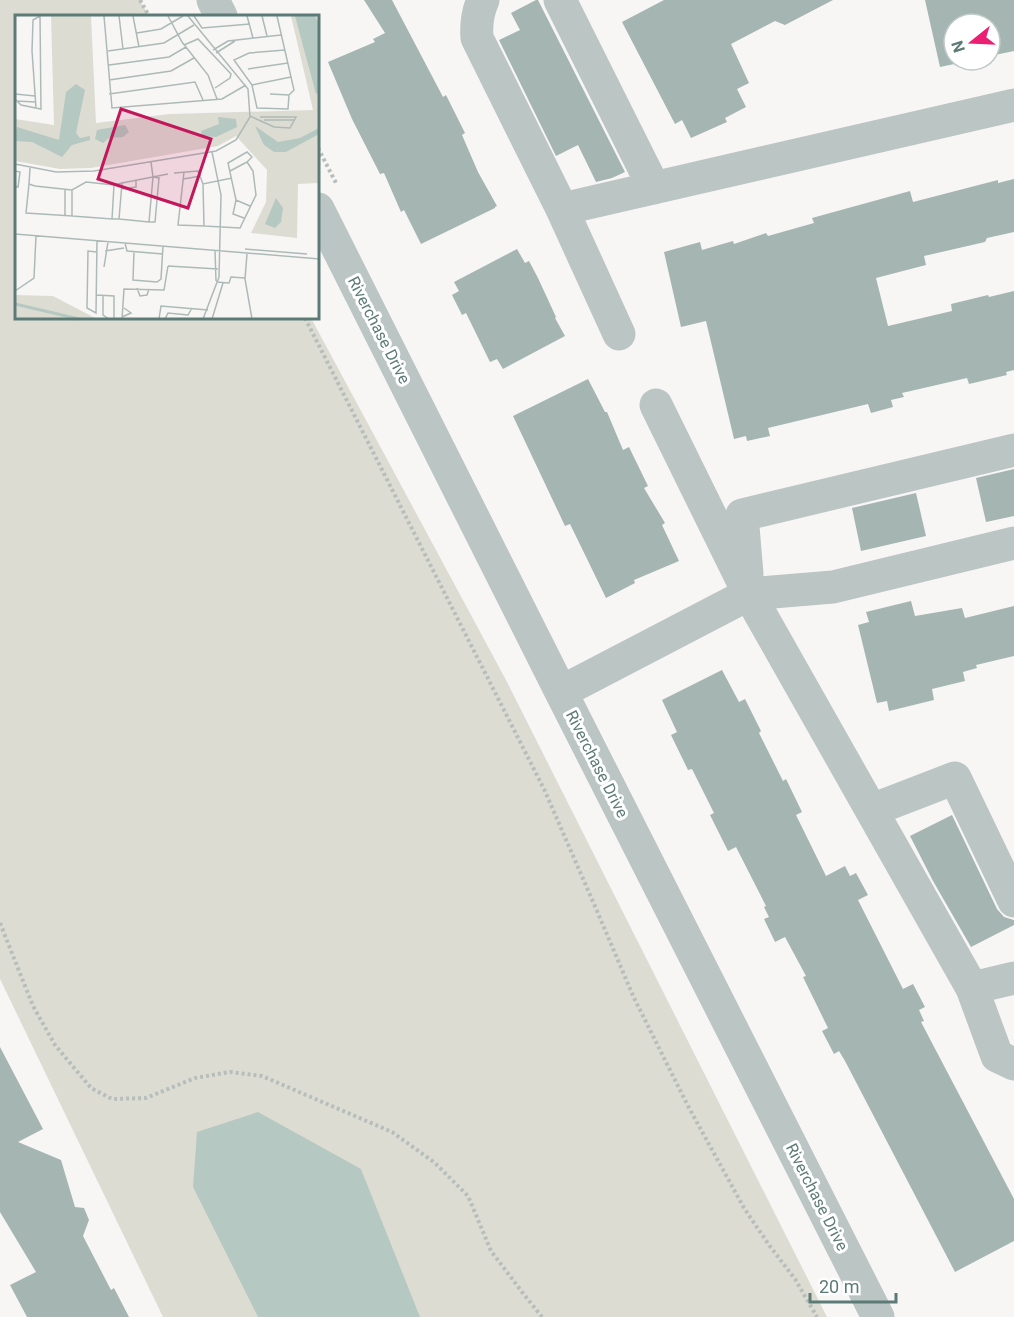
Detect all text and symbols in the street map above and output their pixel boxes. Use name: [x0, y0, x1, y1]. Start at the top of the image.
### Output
north arrow: [942, 12, 1002, 72]
inset map: [15, 15, 320, 320]
text: N: [947, 38, 969, 55]
street label: Riverchase Drive: [344, 273, 414, 387]
street label: Riverchase Drive: [562, 707, 632, 821]
street label: Riverchase Drive: [782, 1140, 852, 1254]
scale bar: [810, 1266, 896, 1304]
text: 20 m: [819, 1276, 859, 1297]

